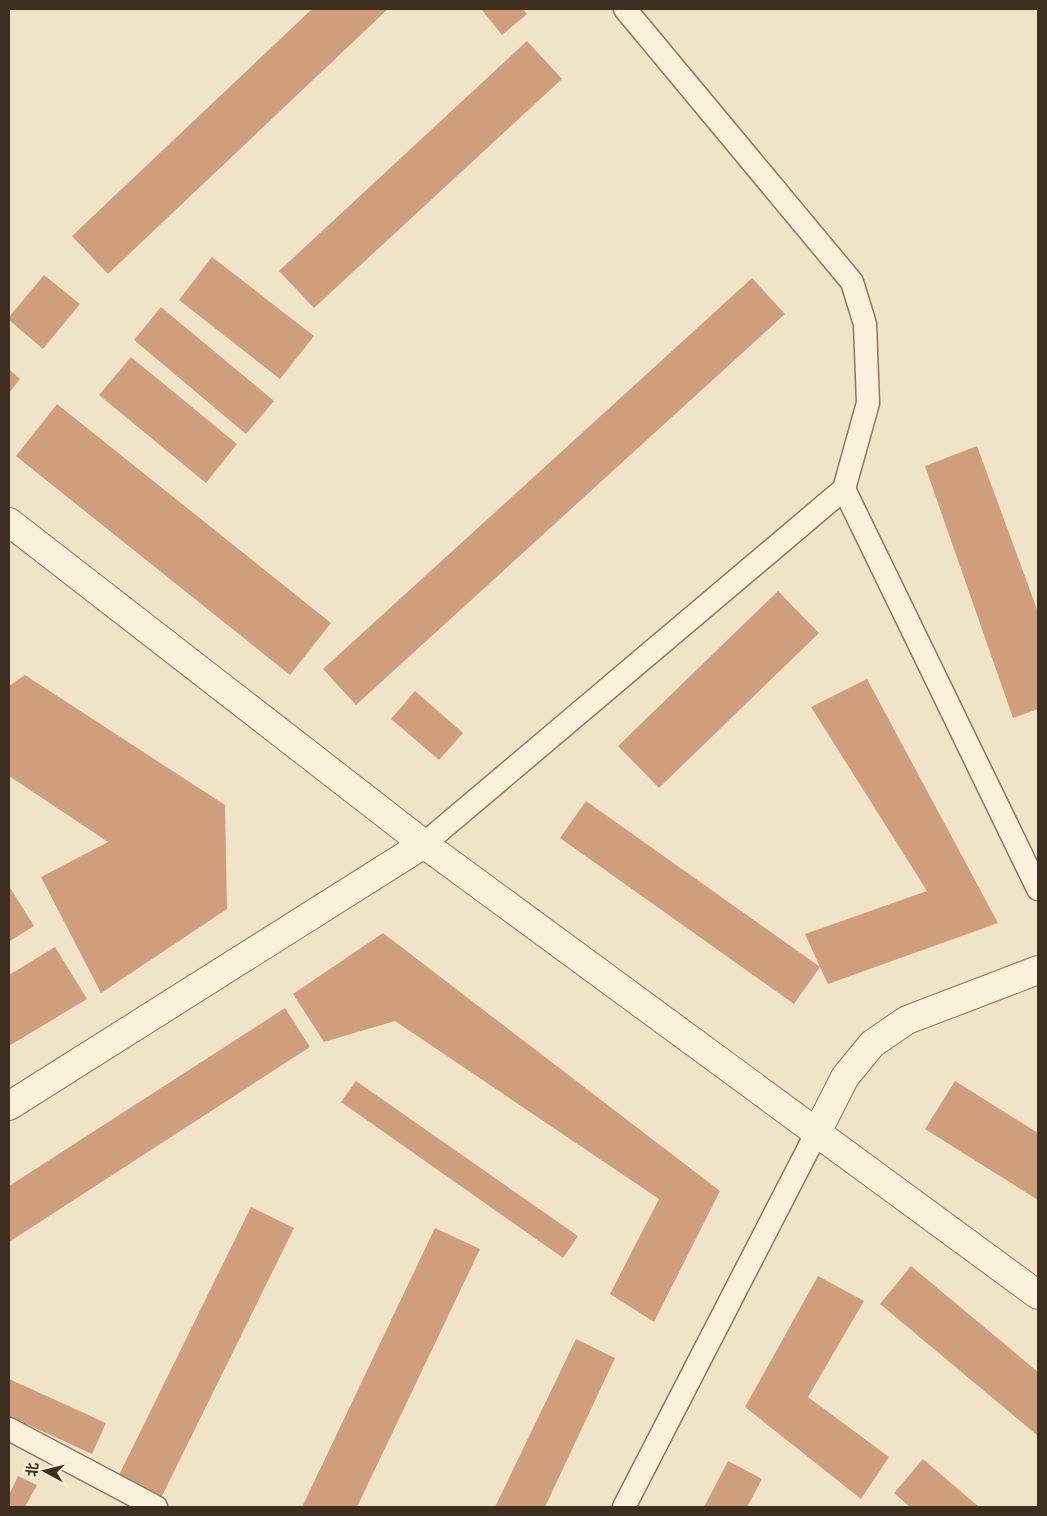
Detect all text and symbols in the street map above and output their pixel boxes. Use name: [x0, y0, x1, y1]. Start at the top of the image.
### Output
north arrow: [20, 1446, 70, 1496]
text: 北: [23, 1461, 41, 1477]

